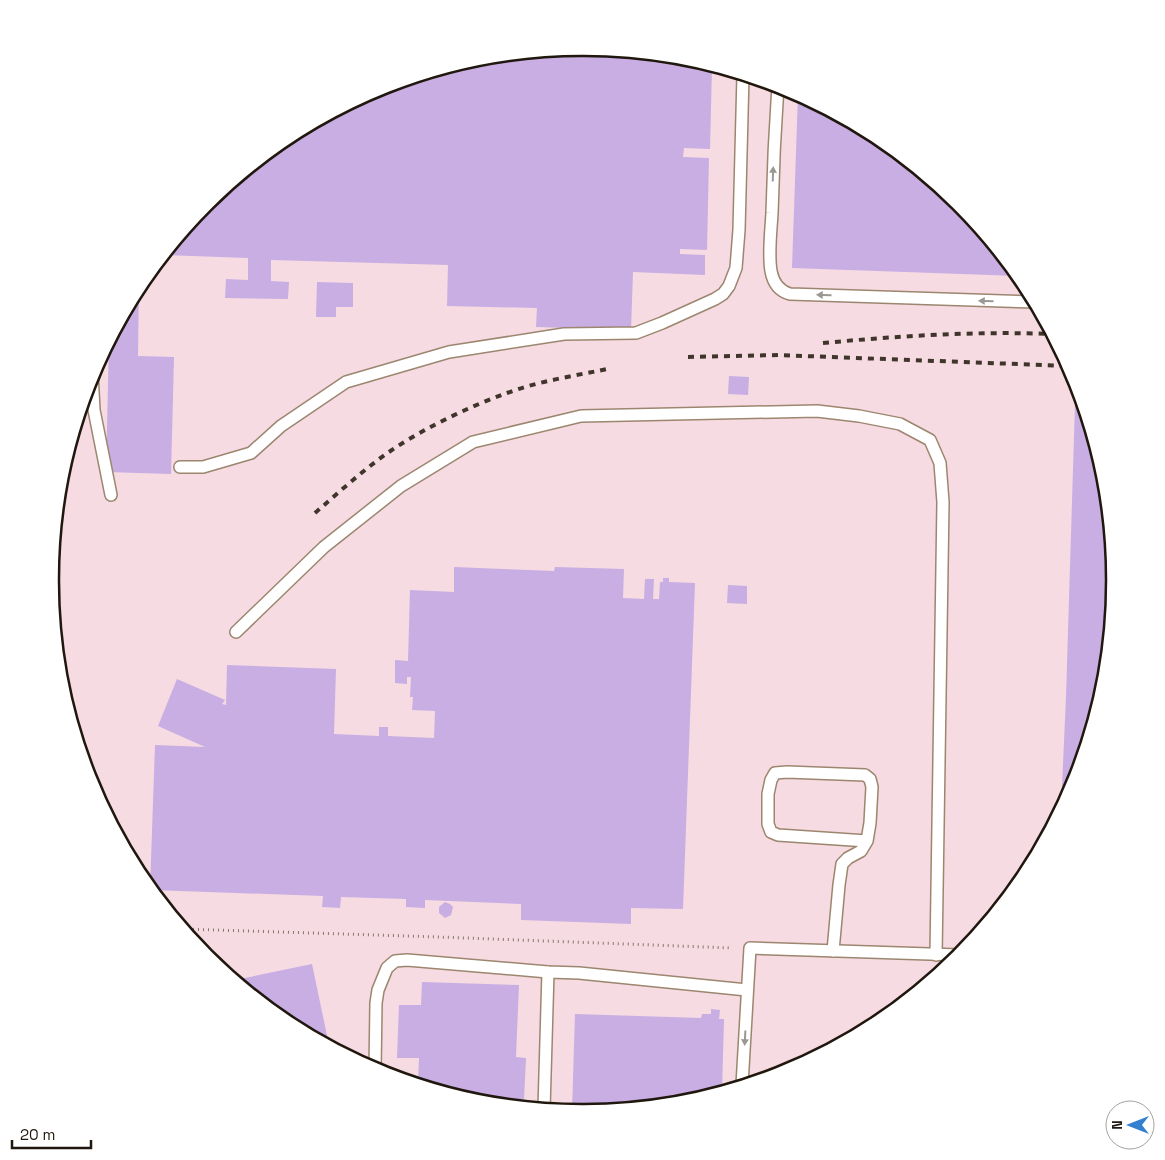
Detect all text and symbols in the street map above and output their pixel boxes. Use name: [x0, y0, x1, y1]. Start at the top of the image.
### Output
one-way arrow: [770, 166, 778, 182]
one-way arrow: [816, 291, 832, 299]
one-way arrow: [978, 297, 994, 305]
one-way arrow: [740, 1030, 748, 1046]
north arrow: [1105, 1100, 1155, 1150]
scale bar: [12, 1118, 91, 1150]
text: N: [1108, 1120, 1126, 1130]
text: 20 m: [20, 1125, 55, 1144]

